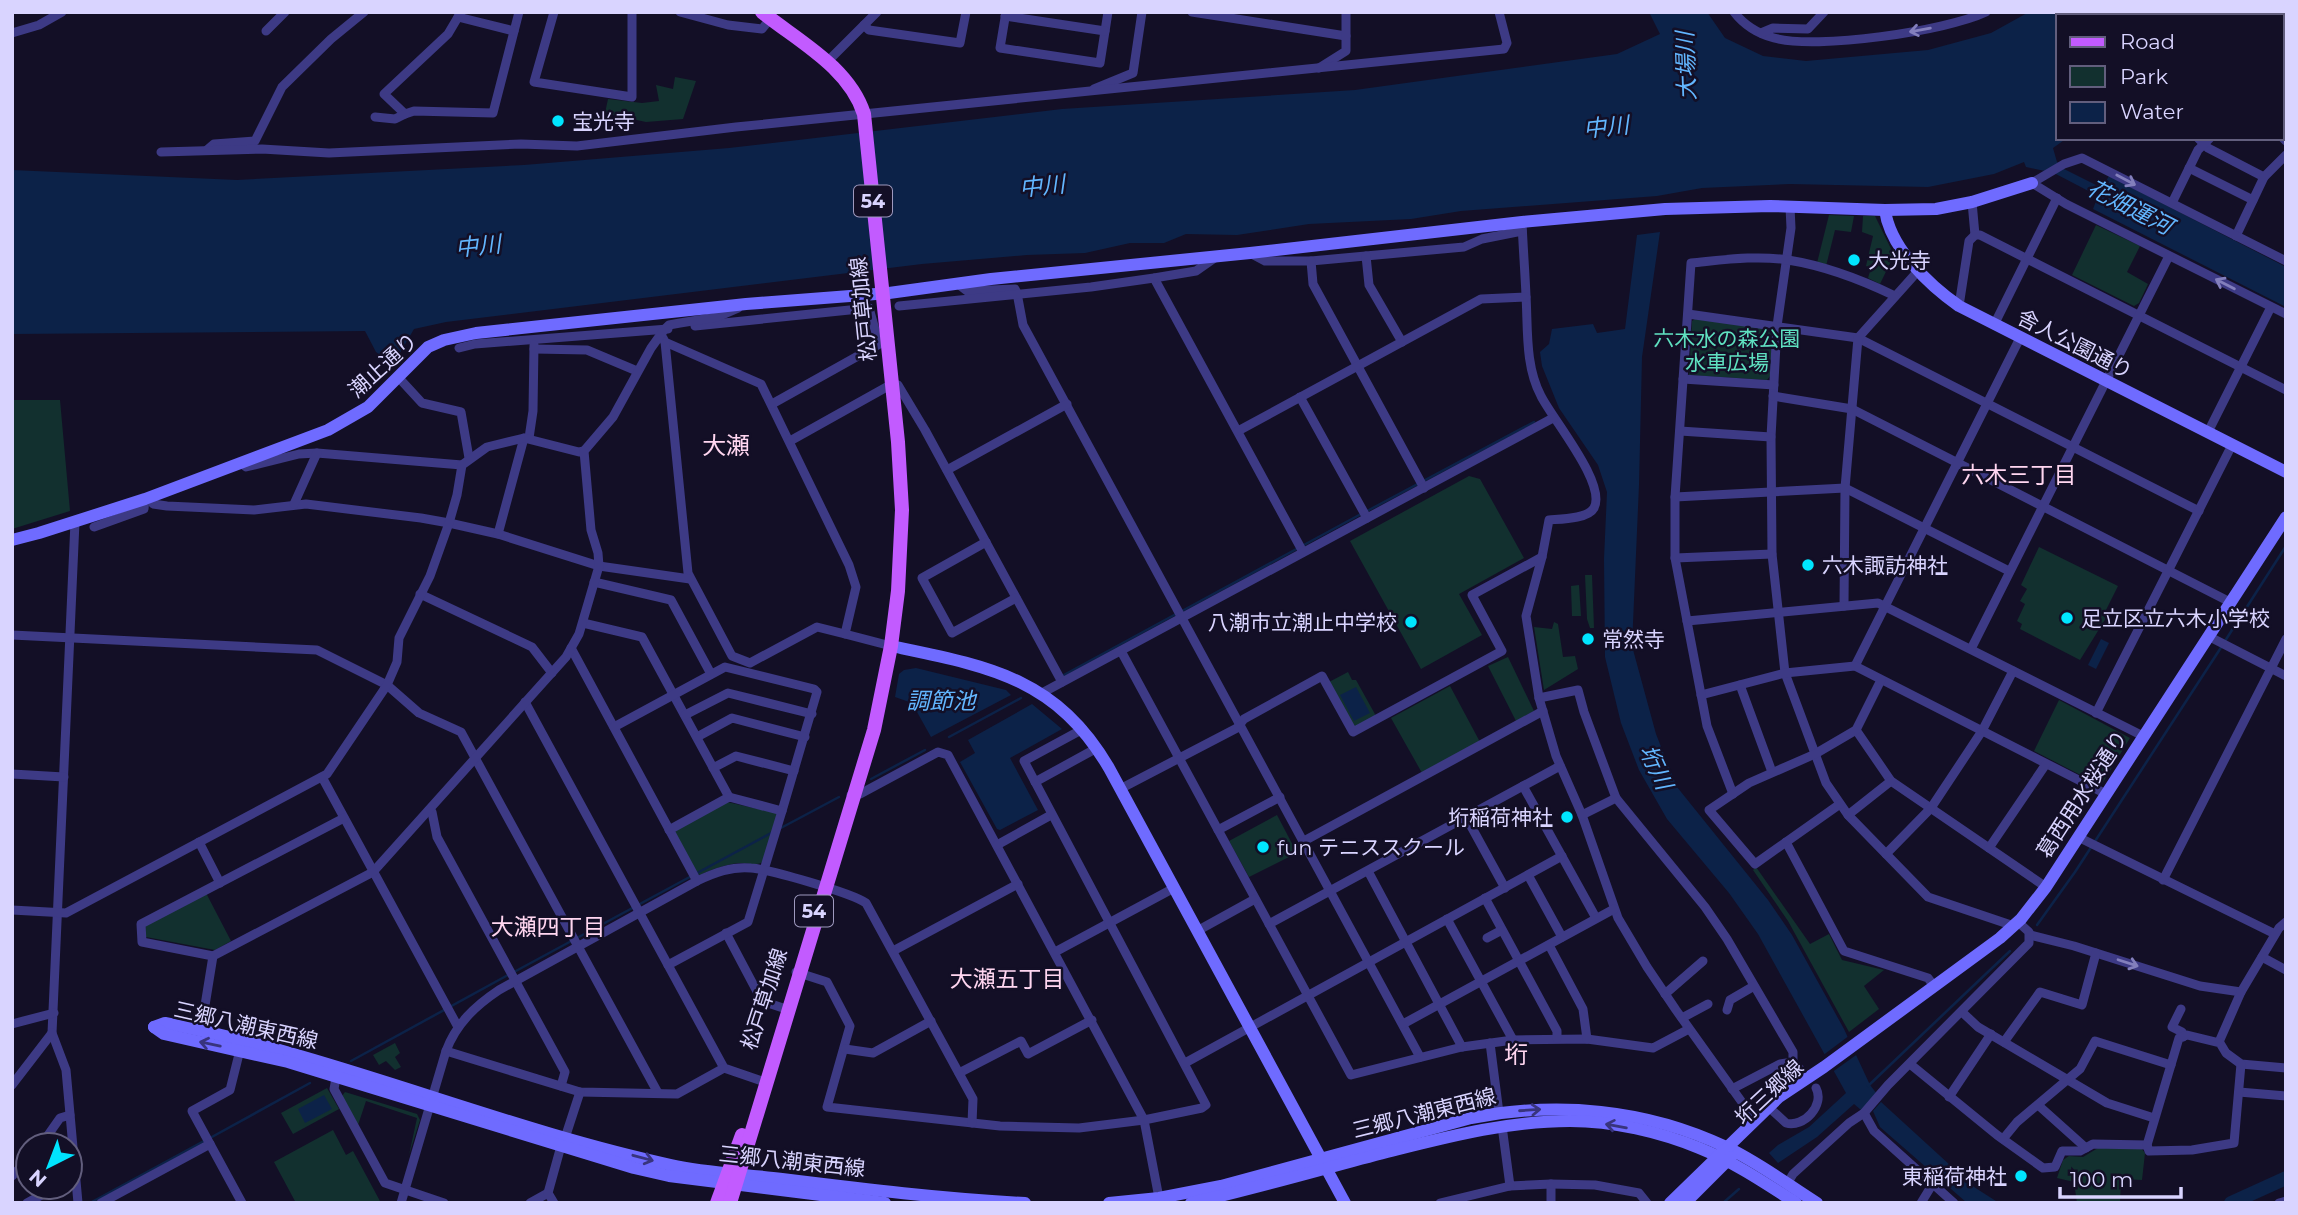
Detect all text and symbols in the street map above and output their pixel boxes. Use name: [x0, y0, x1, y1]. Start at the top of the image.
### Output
legend: [2056, 14, 2284, 140]
one-way arrow: [1909, 23, 1932, 37]
water label: 大場川: [1671, 28, 1701, 101]
text: Road: [2120, 29, 2175, 54]
text: Park: [2120, 64, 2168, 89]
text: Water: [2120, 99, 2184, 124]
place label: 宝光寺: [572, 109, 635, 134]
water label: 中川: [1582, 110, 1633, 143]
marker: 宝光寺: [550, 113, 566, 129]
water label: 中川: [1018, 169, 1069, 202]
water label: 花畑運河: [2083, 174, 2181, 242]
one-way arrow: [2115, 174, 2136, 187]
road number: 54: [854, 186, 892, 216]
water label: 中川: [454, 229, 505, 262]
place label: 大光寺: [1868, 248, 1931, 273]
marker: 大光寺: [1846, 252, 1862, 268]
street label: 松戸草加線: [845, 255, 881, 363]
one-way arrow: [2215, 276, 2236, 290]
street label: 舎人公園通り: [2013, 304, 2137, 384]
park label: 六木水の森公園 水車広場: [1654, 326, 1801, 375]
street label: 潮止通り: [343, 328, 423, 402]
district label: 大瀬: [702, 431, 750, 460]
district label: 六木三丁目: [1962, 461, 2077, 489]
place label: 六木諏訪神社: [1822, 553, 1948, 578]
marker: 六木諏訪神社: [1800, 557, 1816, 573]
place label: 足立区立六木小学校: [2081, 606, 2270, 631]
place label: 八潮市立潮止中学校: [1208, 610, 1397, 635]
marker: 足立区立六木小学校: [2059, 610, 2075, 626]
marker: 八潮市立潮止中学校: [1403, 614, 1419, 630]
place label: 常然寺: [1602, 627, 1665, 652]
marker: 常然寺: [1580, 631, 1596, 647]
water label: 調節池: [907, 687, 978, 715]
street label: 葛西用水桜通り: [2031, 726, 2133, 862]
water label: 垳川: [1634, 740, 1680, 796]
place label: 垳稲荷神社: [1448, 805, 1553, 830]
marker: 垳稲荷神社: [1559, 809, 1575, 825]
place label: fun テニススクール: [1277, 835, 1465, 860]
marker: fun テニススクール: [1255, 839, 1271, 855]
road number: 54: [795, 896, 833, 926]
district label: 大瀬四丁目: [491, 913, 606, 941]
street label: 松戸草加線: [736, 945, 792, 1053]
one-way arrow: [2116, 958, 2138, 970]
district label: 大瀬五丁目: [950, 965, 1065, 993]
street label: 三郷八潮東西線: [172, 996, 320, 1054]
one-way arrow: [199, 1036, 222, 1050]
district label: 垳: [1504, 1040, 1528, 1069]
street label: 垳三郷線: [1730, 1054, 1808, 1130]
street label: 三郷八潮東西線: [1350, 1083, 1498, 1143]
one-way arrow: [1518, 1103, 1540, 1116]
one-way arrow: [1605, 1118, 1628, 1132]
north arrow: [14, 1131, 84, 1201]
street label: 三郷八潮東西線: [718, 1141, 866, 1181]
one-way arrow: [631, 1152, 654, 1165]
scale bar: [2060, 1156, 2181, 1200]
place label: 東稲荷神社: [1902, 1164, 2007, 1189]
text: N: [25, 1165, 51, 1192]
text: 100 m: [2070, 1167, 2133, 1192]
marker: 東稲荷神社: [2013, 1168, 2029, 1184]

